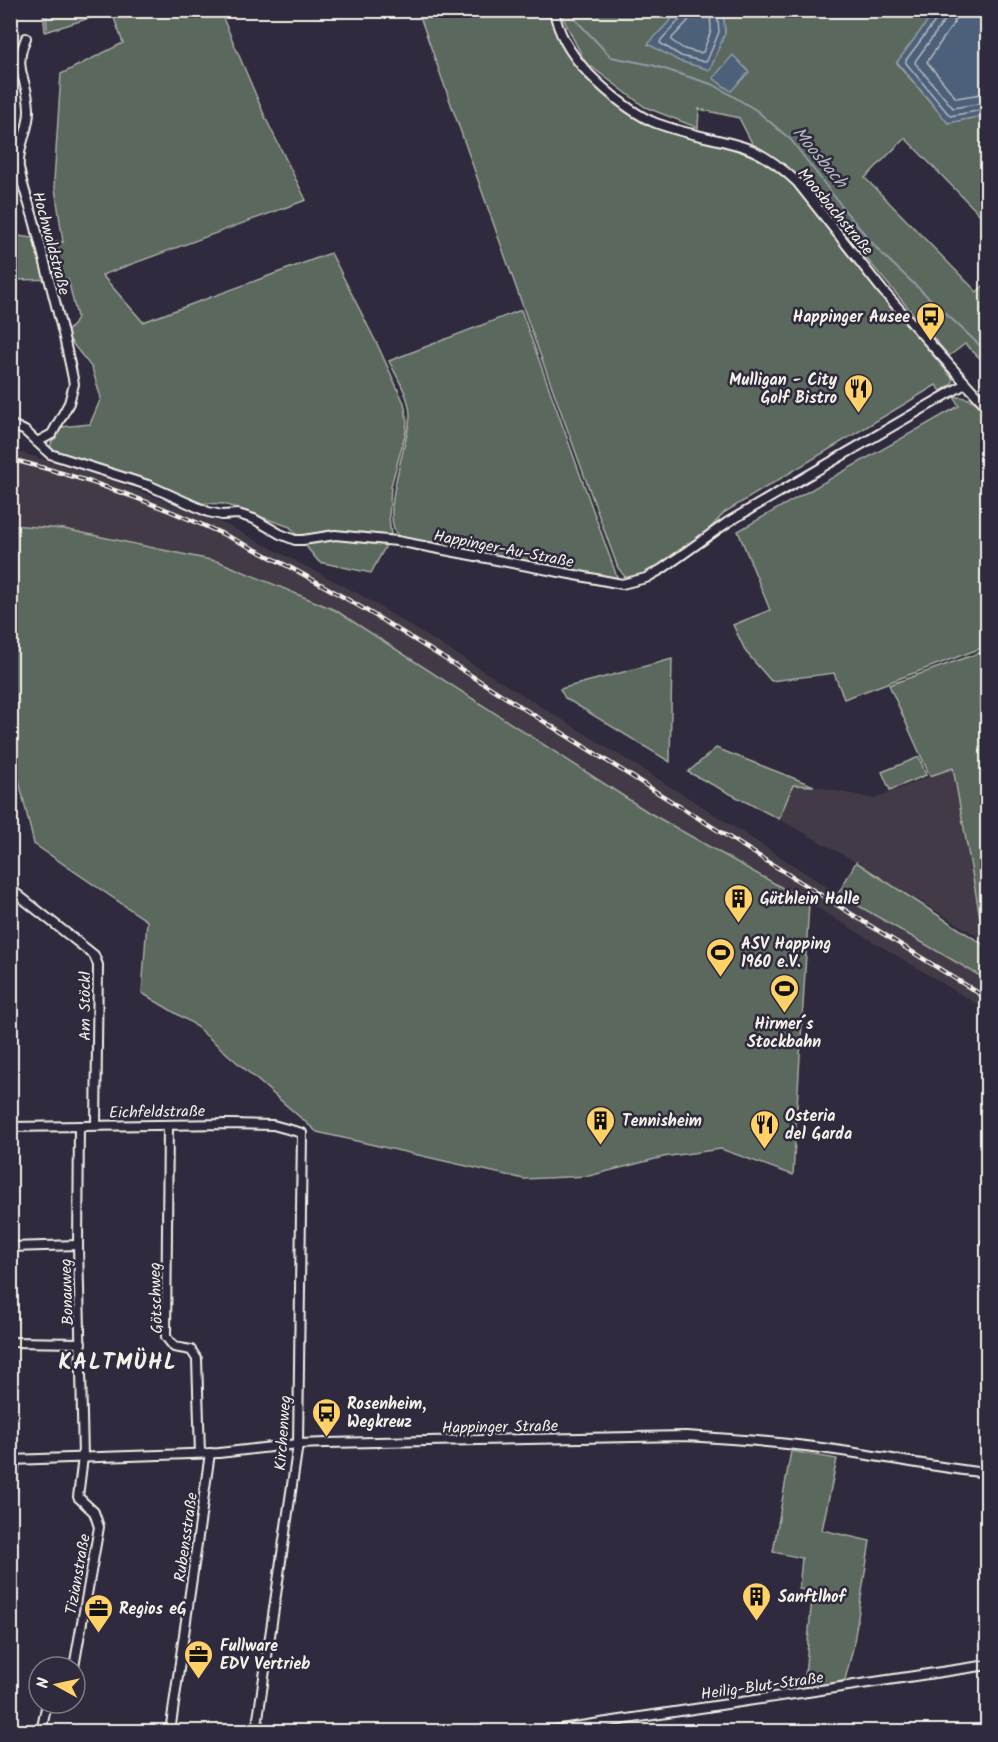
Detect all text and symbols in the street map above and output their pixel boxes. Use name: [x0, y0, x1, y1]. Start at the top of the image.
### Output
water label: Moosbach: [784, 120, 855, 197]
street label: Moosbachstraße: [791, 163, 879, 261]
street label: Hochwaldstraße: [25, 189, 76, 298]
bus stop icon: Happinger Ausee: [915, 300, 947, 342]
place label: Happinger Ausee: [793, 305, 910, 330]
place label: Mulligan - City Golf Bistro: [729, 368, 838, 411]
restaurant icon: Mulligan - City Golf Bistro: [842, 372, 874, 414]
street label: Happinger-Au-Straße: [432, 524, 576, 575]
building icon: Güthlein Halle: [723, 882, 755, 924]
place label: Güthlein Halle: [760, 887, 860, 912]
place label: ASV Happing 1960 e.V.: [741, 932, 831, 975]
sports icon: ASV Happing 1960 e.V.: [704, 936, 736, 978]
street label: Am Stöckl: [73, 971, 98, 1041]
sports icon: Hirmer´s Stockbahn: [768, 972, 800, 1014]
place label: Hirmer´s Stockbahn: [747, 1012, 821, 1055]
street label: Eichfeldstraße: [109, 1099, 205, 1126]
building icon: Tennisheim: [585, 1104, 617, 1146]
place label: Osteria del Garda: [785, 1104, 852, 1147]
restaurant icon: Osteria del Garda: [748, 1108, 780, 1150]
place label: Tennisheim: [622, 1109, 702, 1134]
street label: Bonauweg: [54, 1258, 81, 1326]
street label: Götschweg: [143, 1262, 170, 1334]
district label: KALTMÜHL: [59, 1346, 177, 1381]
place label: Rosenheim, Wegkreuz: [347, 1392, 426, 1435]
street label: Kirchenweg: [268, 1395, 299, 1472]
bus stop icon: Rosenheim, Wegkreuz: [310, 1396, 342, 1438]
street label: Happinger Straße: [442, 1414, 558, 1441]
street label: Rubensstraße: [168, 1491, 205, 1584]
street label: Tizianstraße: [59, 1532, 98, 1617]
building icon: Sanftlhof: [741, 1580, 773, 1622]
place label: Sanftlhof: [778, 1585, 848, 1610]
office icon: Regios eG: [82, 1592, 114, 1634]
place label: Regios eG: [119, 1597, 187, 1622]
place label: Fullware EDV Vertrieb: [220, 1634, 310, 1677]
office icon: Fullware EDV Vertrieb: [183, 1638, 215, 1680]
north arrow: [27, 1655, 87, 1715]
street label: Heilig-Blut-Straße: [699, 1665, 825, 1707]
text: N: [31, 1676, 57, 1690]

